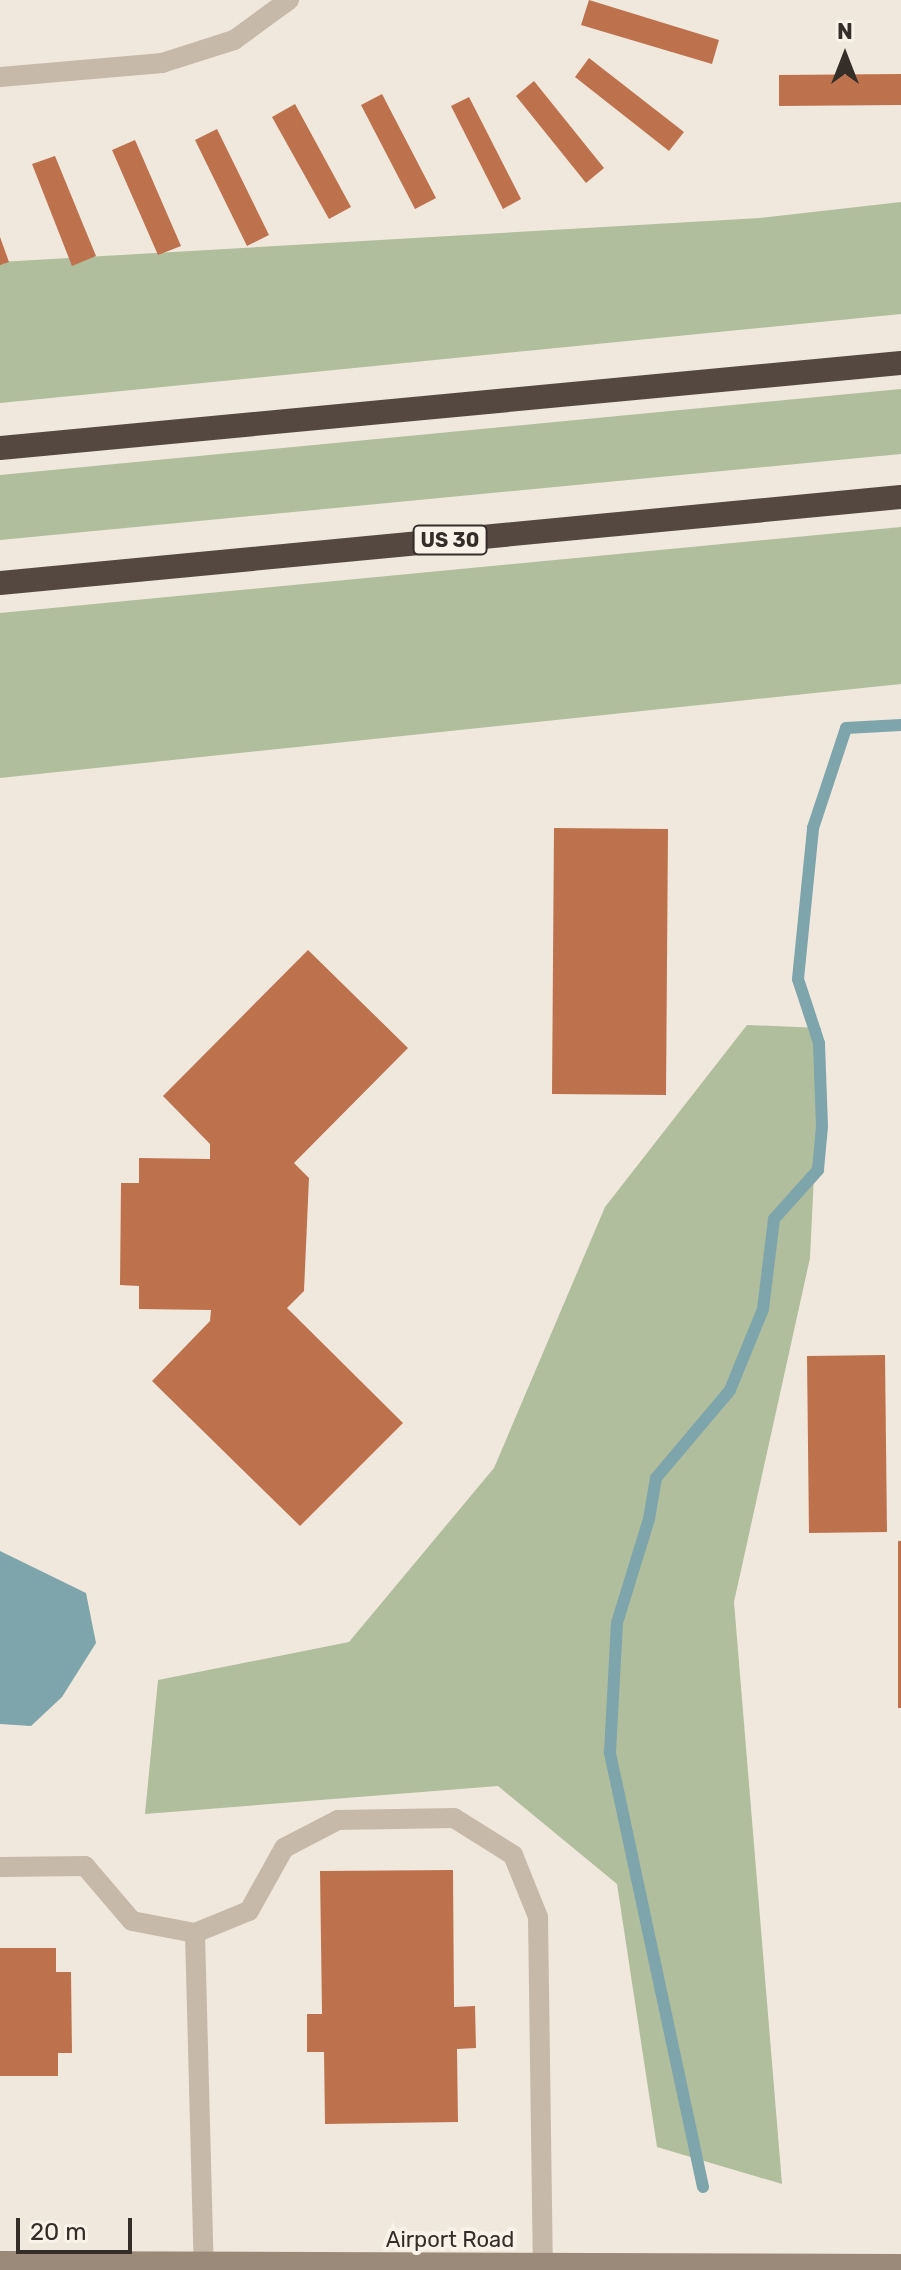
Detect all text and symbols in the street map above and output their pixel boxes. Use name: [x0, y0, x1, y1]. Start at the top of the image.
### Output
north arrow: [805, 16, 885, 96]
text: N: [837, 18, 853, 45]
road number: US 30: [412, 524, 488, 556]
scale bar: [20, 2202, 136, 2252]
text: 20 m: [30, 2218, 87, 2246]
street label: Airport Road: [386, 2227, 514, 2253]

